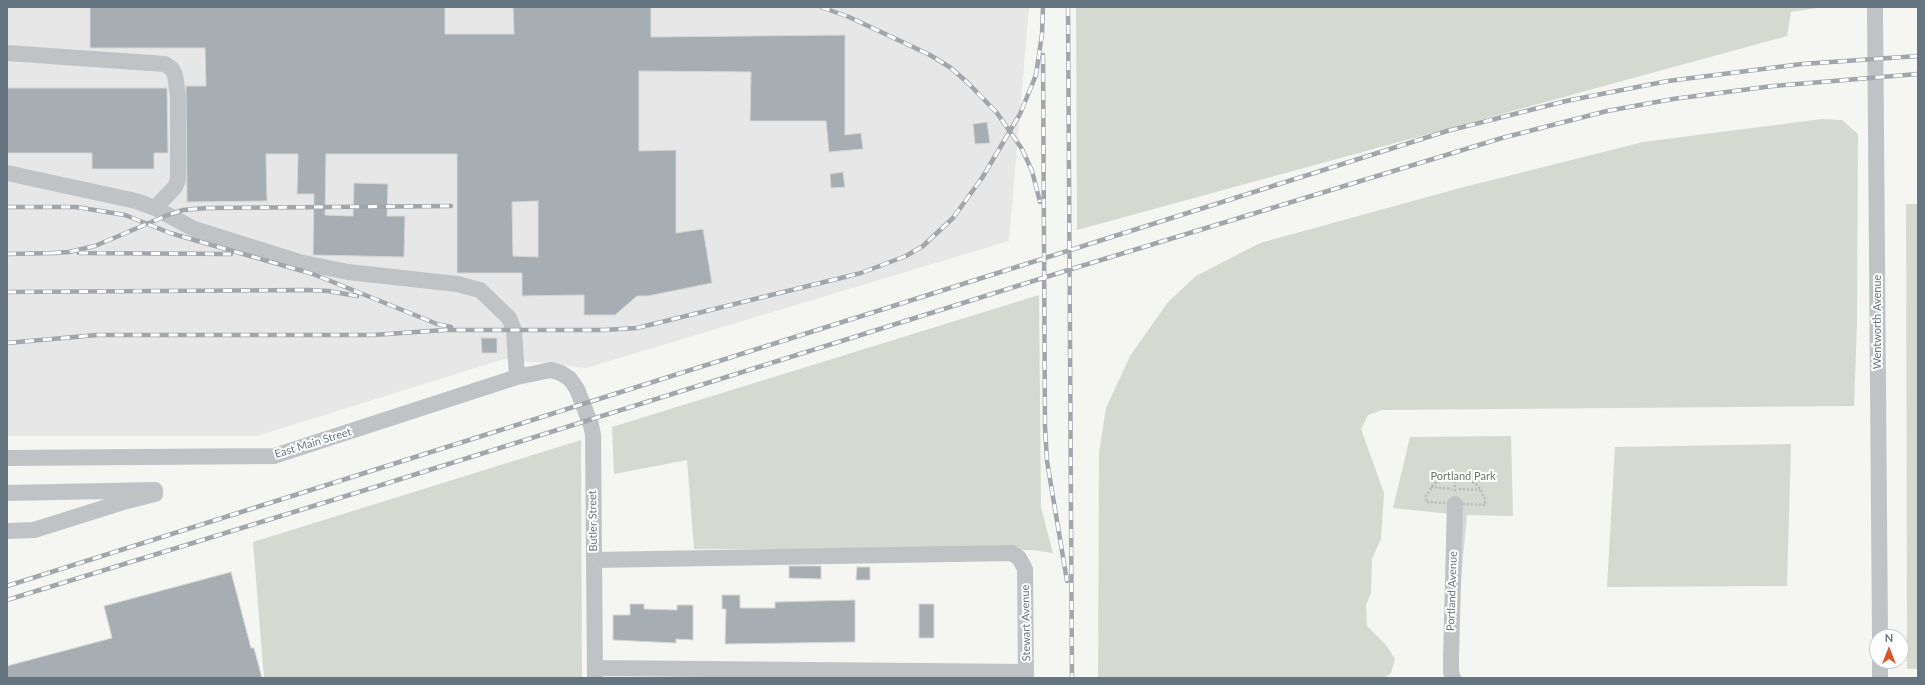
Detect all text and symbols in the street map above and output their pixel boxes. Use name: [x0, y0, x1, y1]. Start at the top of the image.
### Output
street label: Wentworth Avenue: [1870, 275, 1884, 369]
street label: East Main Street: [273, 425, 353, 461]
park label: Portland Park: [1430, 469, 1496, 483]
street label: Butler Street: [586, 490, 600, 552]
street label: Portland Avenue: [1444, 551, 1460, 631]
street label: Stewart Avenue: [1019, 585, 1033, 661]
north arrow: [1869, 629, 1909, 669]
text: N: [1885, 631, 1893, 644]

